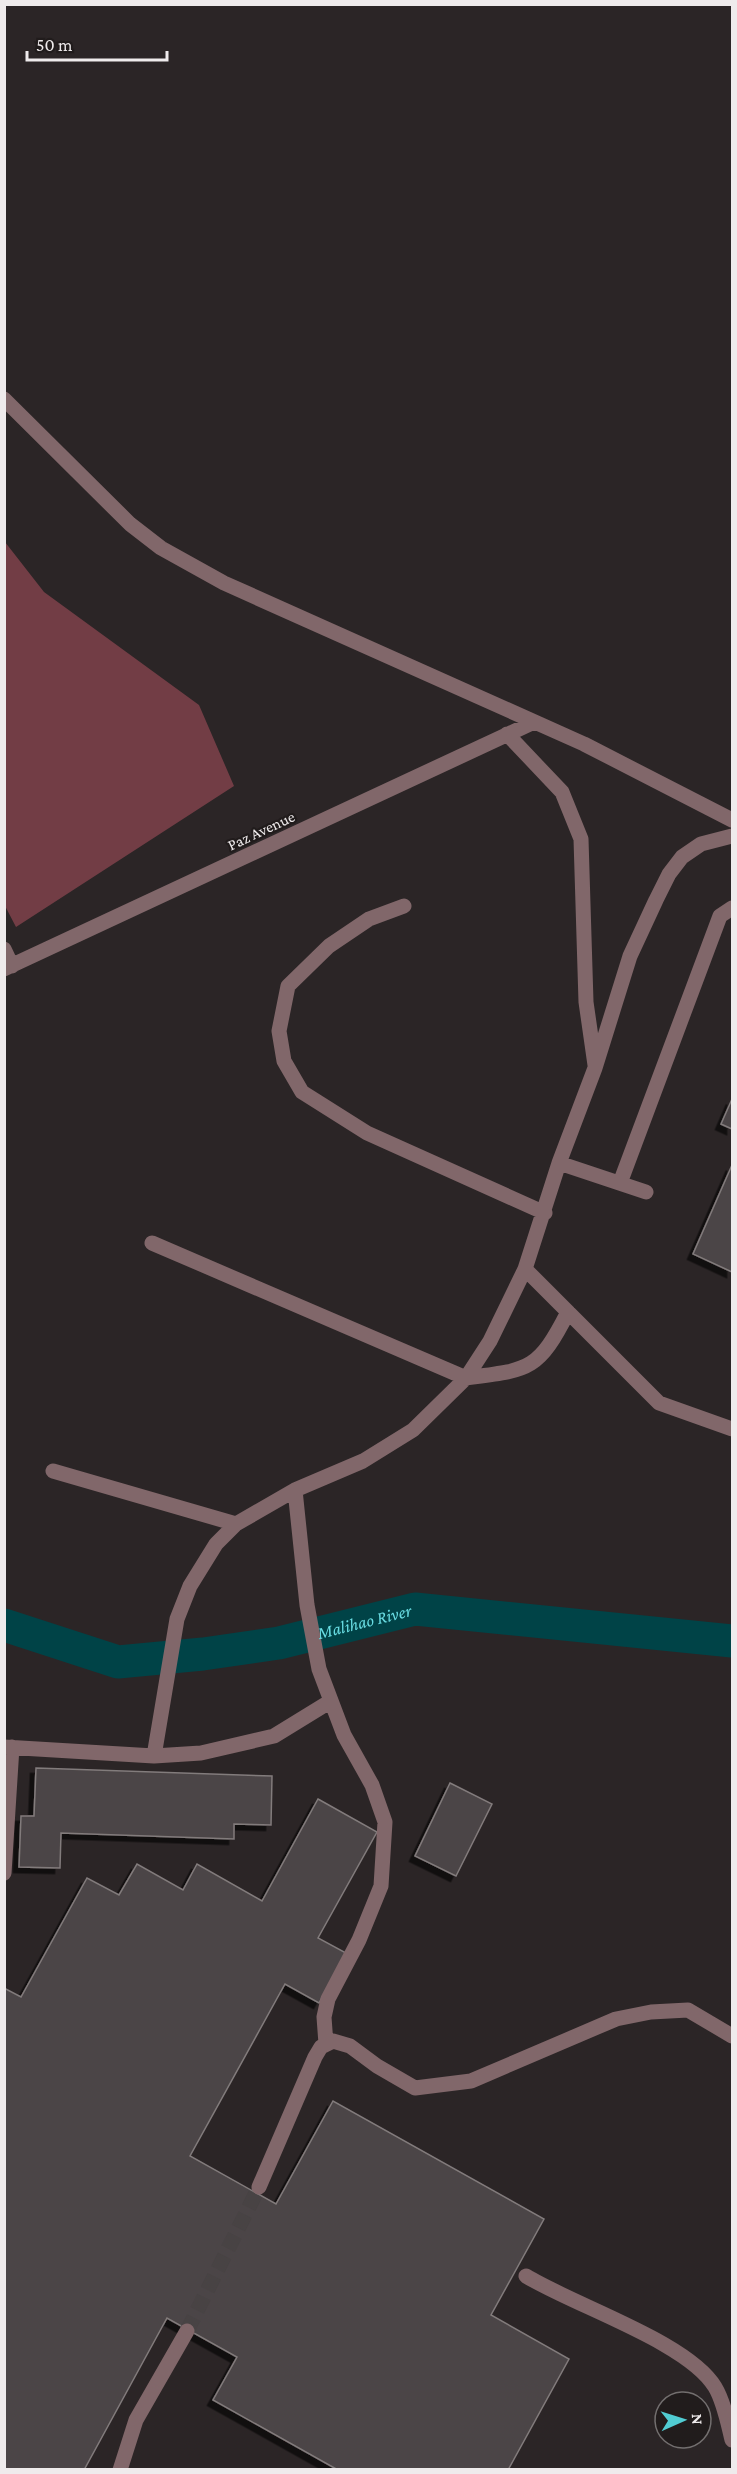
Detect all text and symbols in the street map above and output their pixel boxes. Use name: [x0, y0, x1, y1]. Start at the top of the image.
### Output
scale bar: [27, 24, 166, 62]
text: 50 m: [36, 35, 73, 55]
street label: Paz Avenue: [225, 808, 297, 853]
water label: Malihao River: [314, 1600, 414, 1643]
north arrow: [653, 2390, 713, 2450]
text: N: [689, 2413, 706, 2425]

